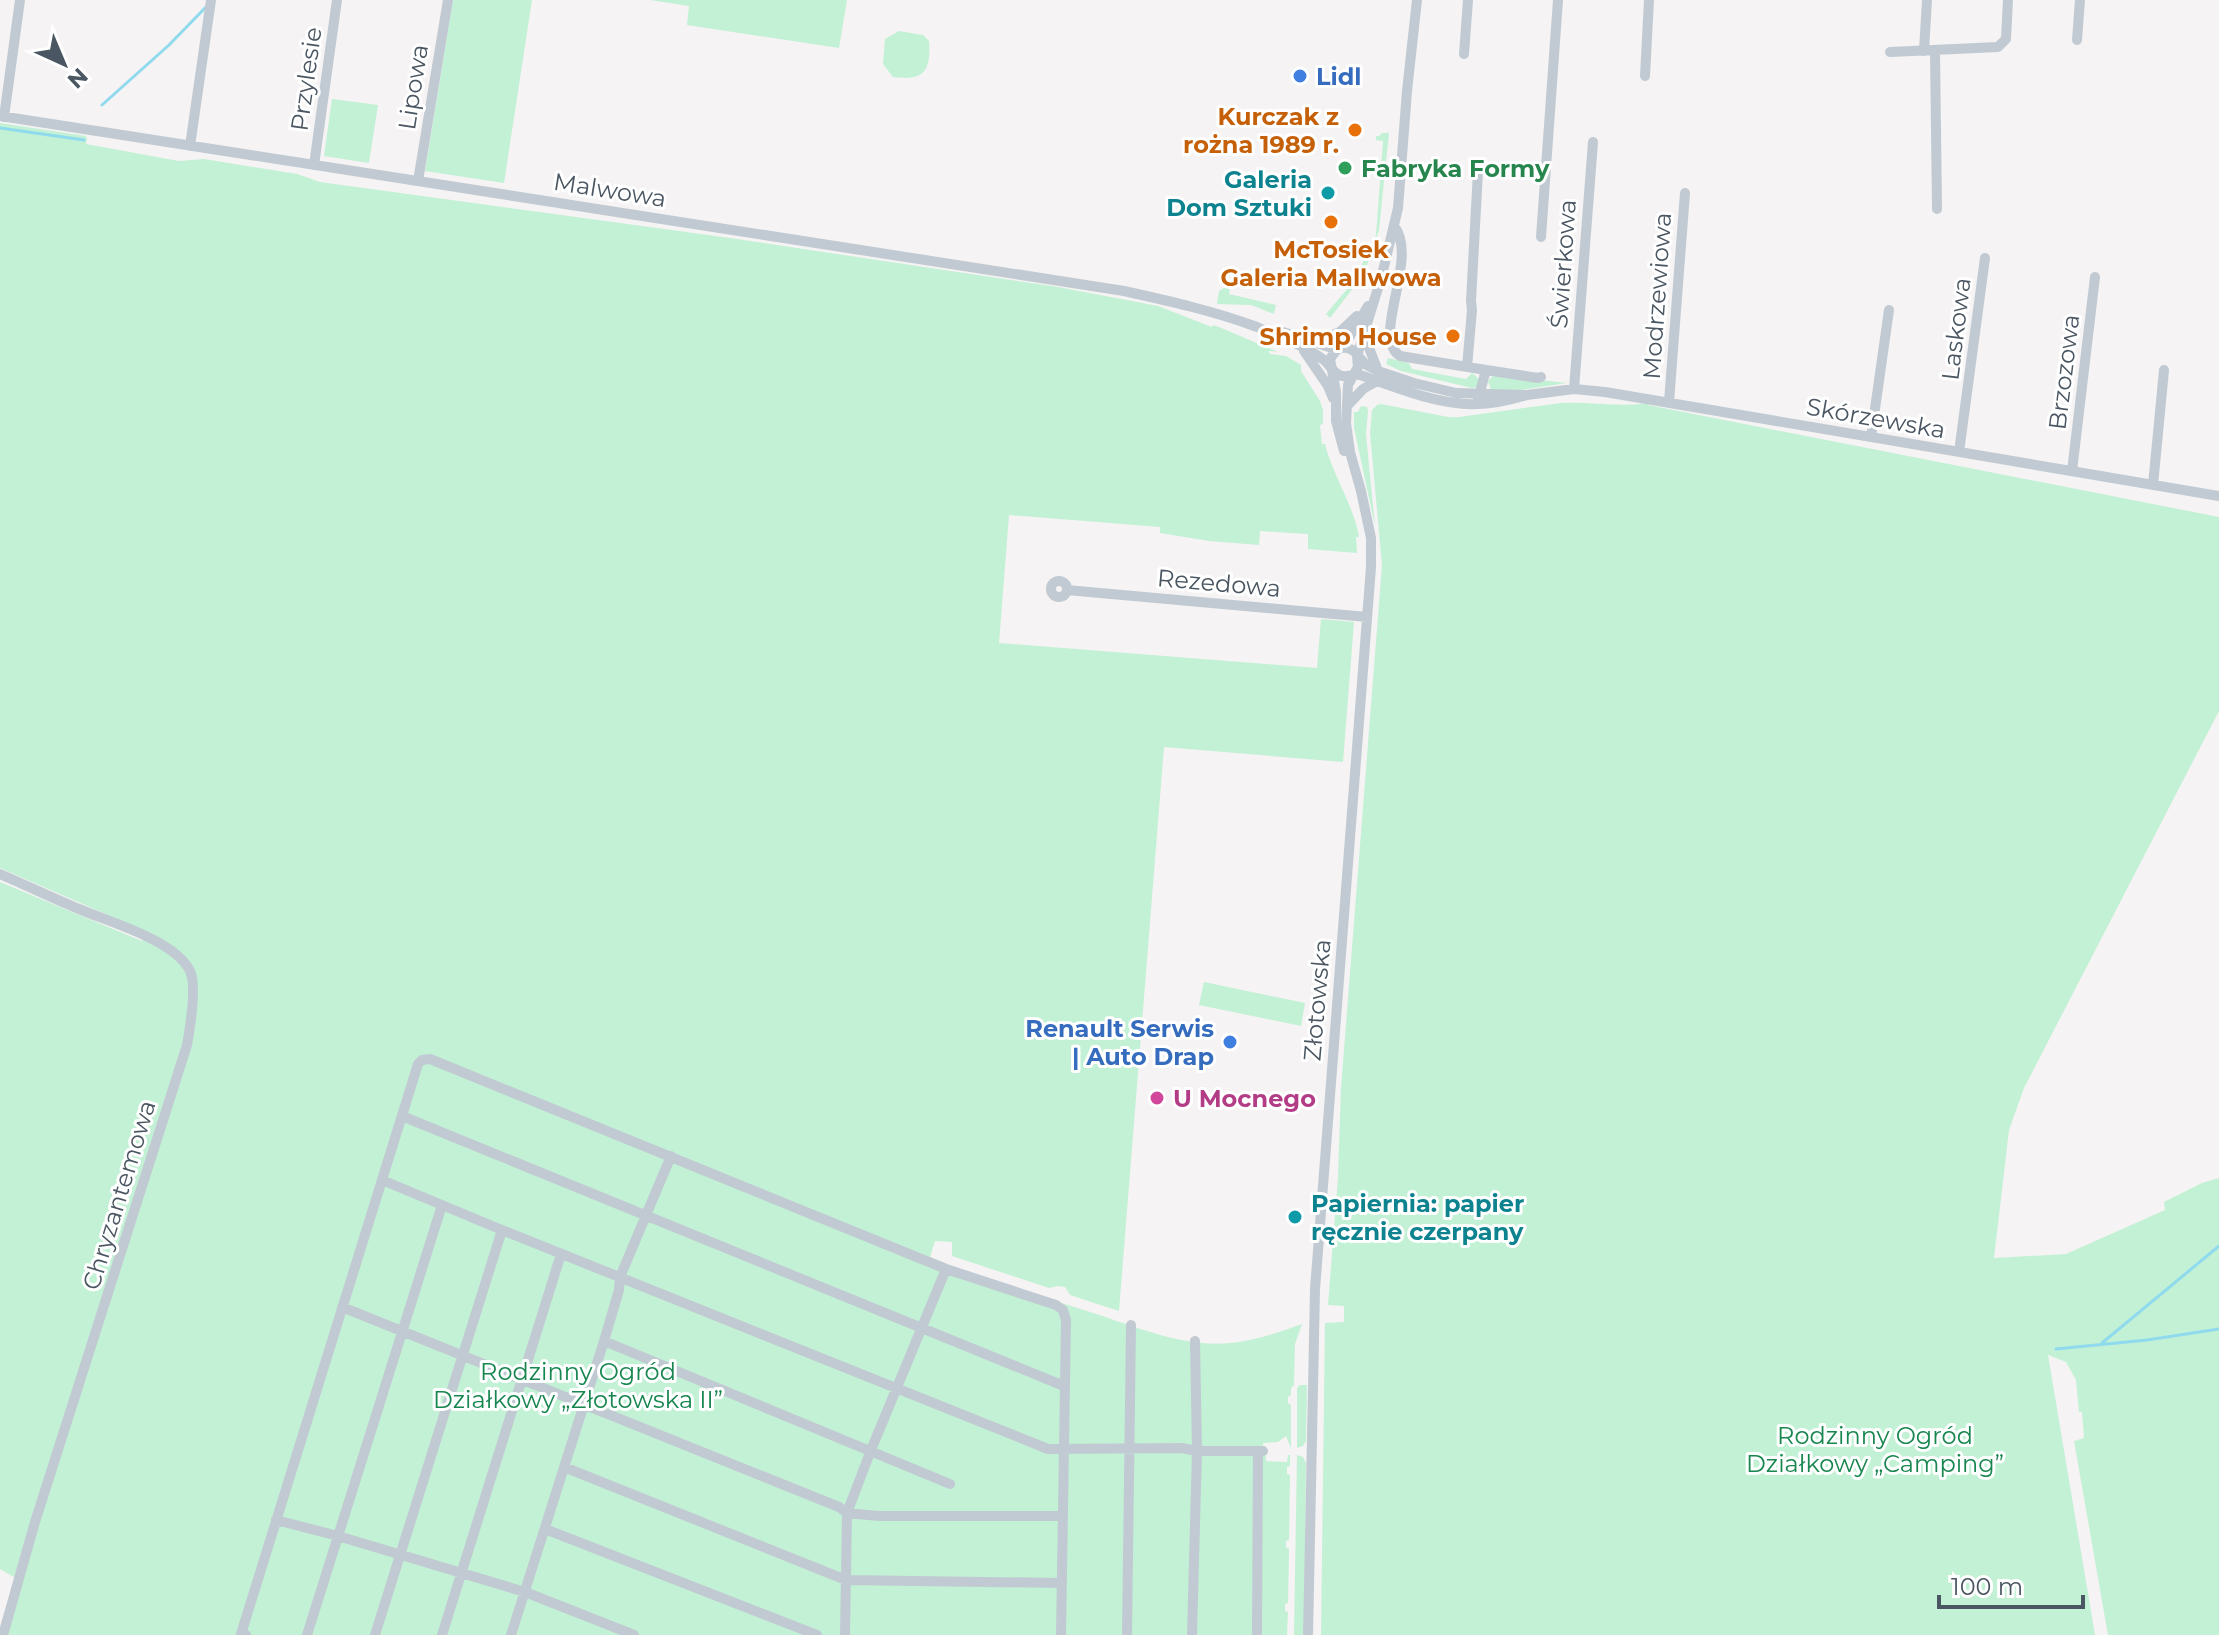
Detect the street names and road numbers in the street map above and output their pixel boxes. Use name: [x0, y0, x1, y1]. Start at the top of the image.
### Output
street label: Przylesie: [284, 25, 328, 133]
street label: Lipowa: [392, 42, 434, 132]
street label: Malwowa: [552, 167, 668, 213]
street label: Świerkowa: [1544, 198, 1582, 330]
street label: Modrzewiowa: [1637, 212, 1677, 380]
street label: Laskowa: [1935, 276, 1977, 382]
street label: Brzozowa: [2043, 313, 2085, 431]
street label: Skórzewska: [1804, 392, 1948, 444]
street label: Rezedowa: [1156, 563, 1282, 603]
street label: Złotowska: [1297, 938, 1337, 1062]
street label: Chryzantemowa: [76, 1097, 162, 1293]

